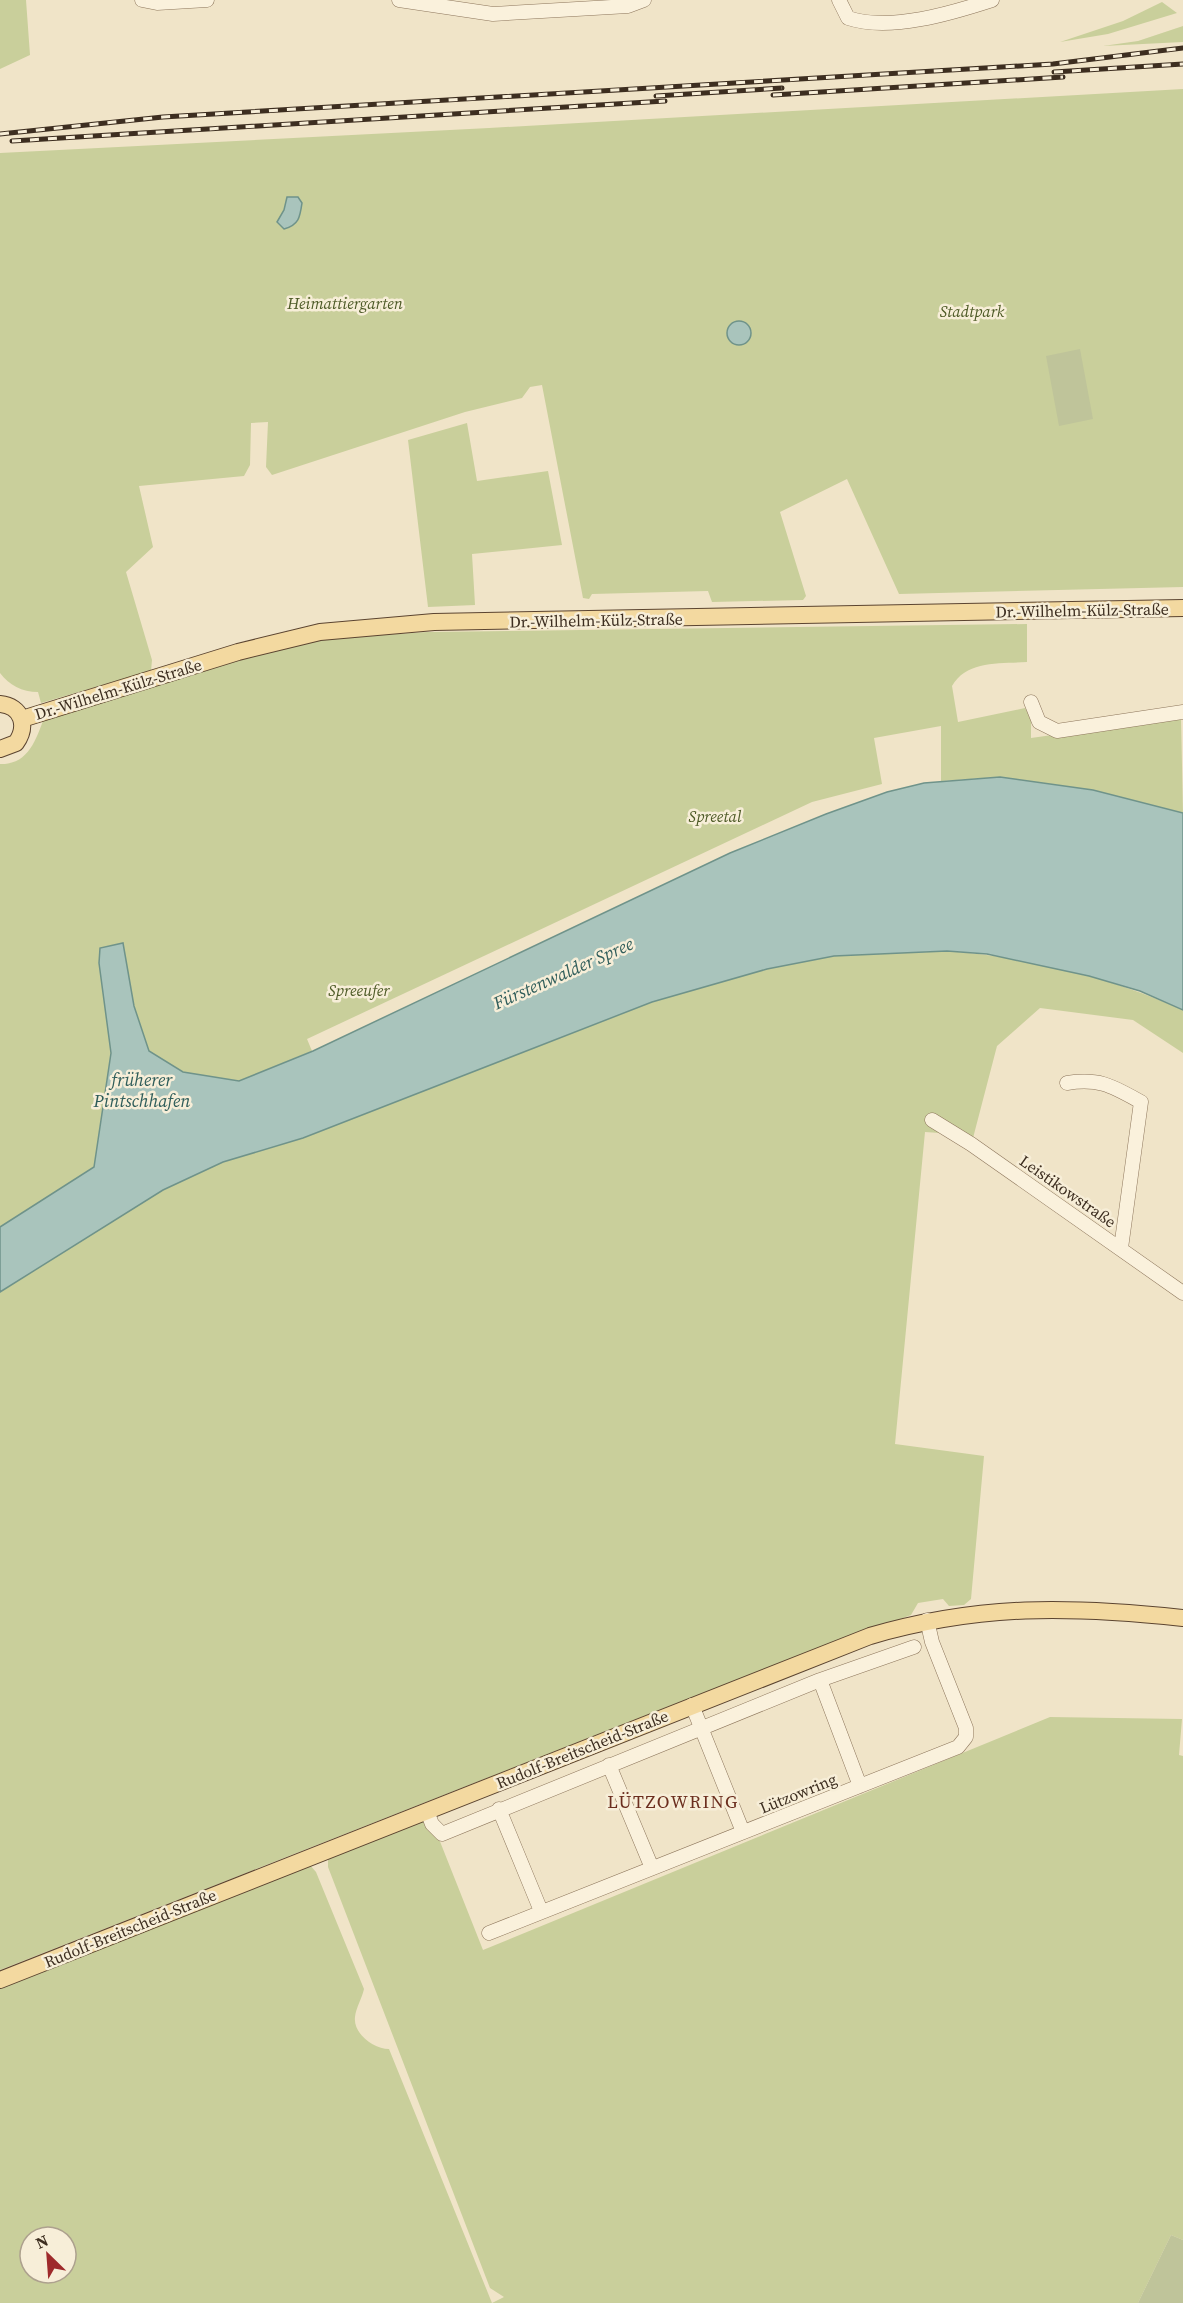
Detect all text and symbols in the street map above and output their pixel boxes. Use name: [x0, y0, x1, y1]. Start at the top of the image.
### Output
park label: Heimattiergarten: [286, 292, 403, 314]
park label: Stadtpark: [940, 300, 1005, 322]
street label: Dr.-Wilhelm-Külz-Straße: [995, 597, 1169, 623]
street label: Dr.-Wilhelm-Külz-Straße: [509, 607, 683, 633]
street label: Dr.-Wilhelm-Külz-Straße: [32, 653, 204, 725]
park label: Spreetal: [689, 805, 742, 827]
water label: Fürstenwalder Spree: [488, 931, 638, 1016]
park label: Spreeufer: [328, 979, 390, 1001]
water label: früherer Pintschhafen: [93, 1067, 190, 1113]
street label: Leistikowstraße: [1015, 1150, 1121, 1232]
street label: Rudolf-Breitscheid-Straße: [493, 1704, 671, 1794]
street label: Lützowring: [756, 1768, 840, 1818]
district label: LÜTZOWRING: [607, 1789, 739, 1814]
street label: Rudolf-Breitscheid-Straße: [41, 1883, 219, 1973]
north arrow: [18, 2225, 78, 2285]
text: N: [32, 2229, 52, 2254]

